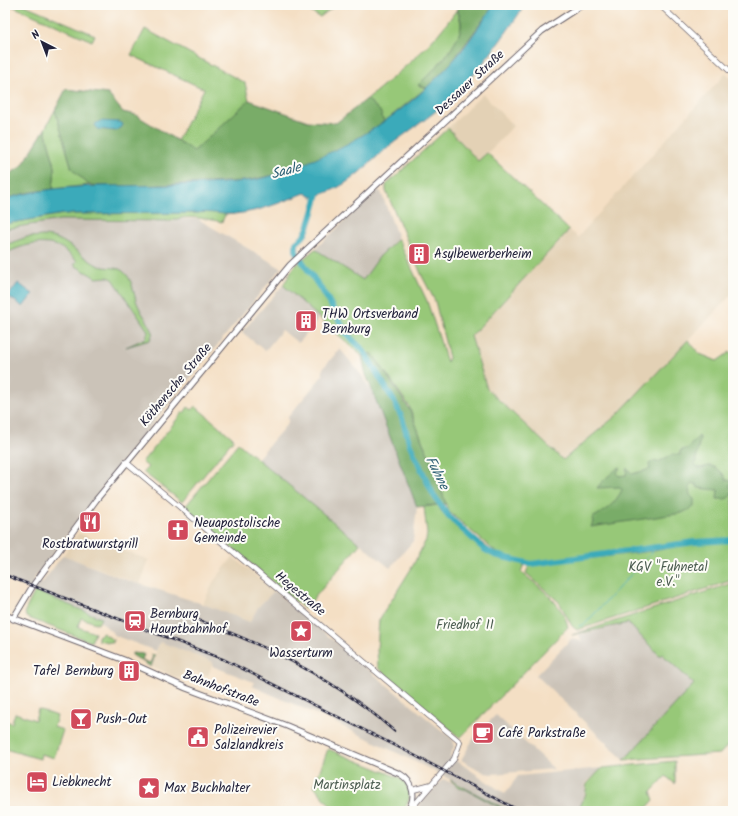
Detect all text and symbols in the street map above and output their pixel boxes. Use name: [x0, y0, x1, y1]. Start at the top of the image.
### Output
north arrow: [22, 22, 62, 62]
text: N: [27, 26, 45, 44]
street label: Dessauer Straße: [430, 45, 510, 121]
water label: Saale: [269, 156, 305, 186]
building icon: Asylbewerberheim: [406, 241, 432, 267]
place label: Asylbewerberheim: [434, 244, 532, 265]
place label: THW Ortsverband Bernburg: [322, 304, 418, 340]
building icon: THW Ortsverband Bernburg: [293, 308, 319, 334]
street label: Köthensche Straße: [135, 339, 217, 431]
water label: Fuhne: [419, 452, 456, 495]
restaurant icon: Rostbratwurstgrill: [77, 509, 103, 535]
place label: Neuapostolische Gemeinde: [194, 513, 280, 549]
church icon: Neuapostolische Gemeinde: [165, 517, 191, 543]
place label: Rostbratwurstgrill: [42, 534, 138, 555]
park label: KGV "Fuhnetal e.V.": [628, 557, 708, 593]
street label: Hegestraße: [270, 566, 330, 622]
place label: Bernburg Hauptbahnhof: [150, 604, 228, 640]
station icon: Bernburg Hauptbahnhof: [122, 608, 148, 634]
park label: Friedhof II: [436, 615, 494, 636]
place icon: Wasserturm: [288, 618, 314, 644]
place label: Wasserturm: [269, 643, 333, 664]
building icon: Tafel Bernburg: [116, 658, 142, 684]
place label: Tafel Bernburg: [33, 661, 114, 682]
street label: Bahnhofstraße: [180, 665, 262, 713]
bar icon: Push-Out: [68, 706, 94, 732]
place label: Push-Out: [96, 709, 148, 730]
place label: Polizeirevier Salzlandkreis: [214, 720, 284, 756]
cafe icon: Café Parkstraße: [470, 720, 496, 746]
place label: Café Parkstraße: [498, 723, 586, 744]
public building icon: Polizeirevier Salzlandkreis: [185, 724, 211, 750]
hotel icon: Liebknecht: [24, 769, 50, 795]
place label: Liebknecht: [52, 772, 112, 793]
place icon: Max Buchhalter: [136, 775, 162, 801]
park label: Martinsplatz: [313, 775, 381, 796]
place label: Max Buchhalter: [164, 778, 251, 799]

